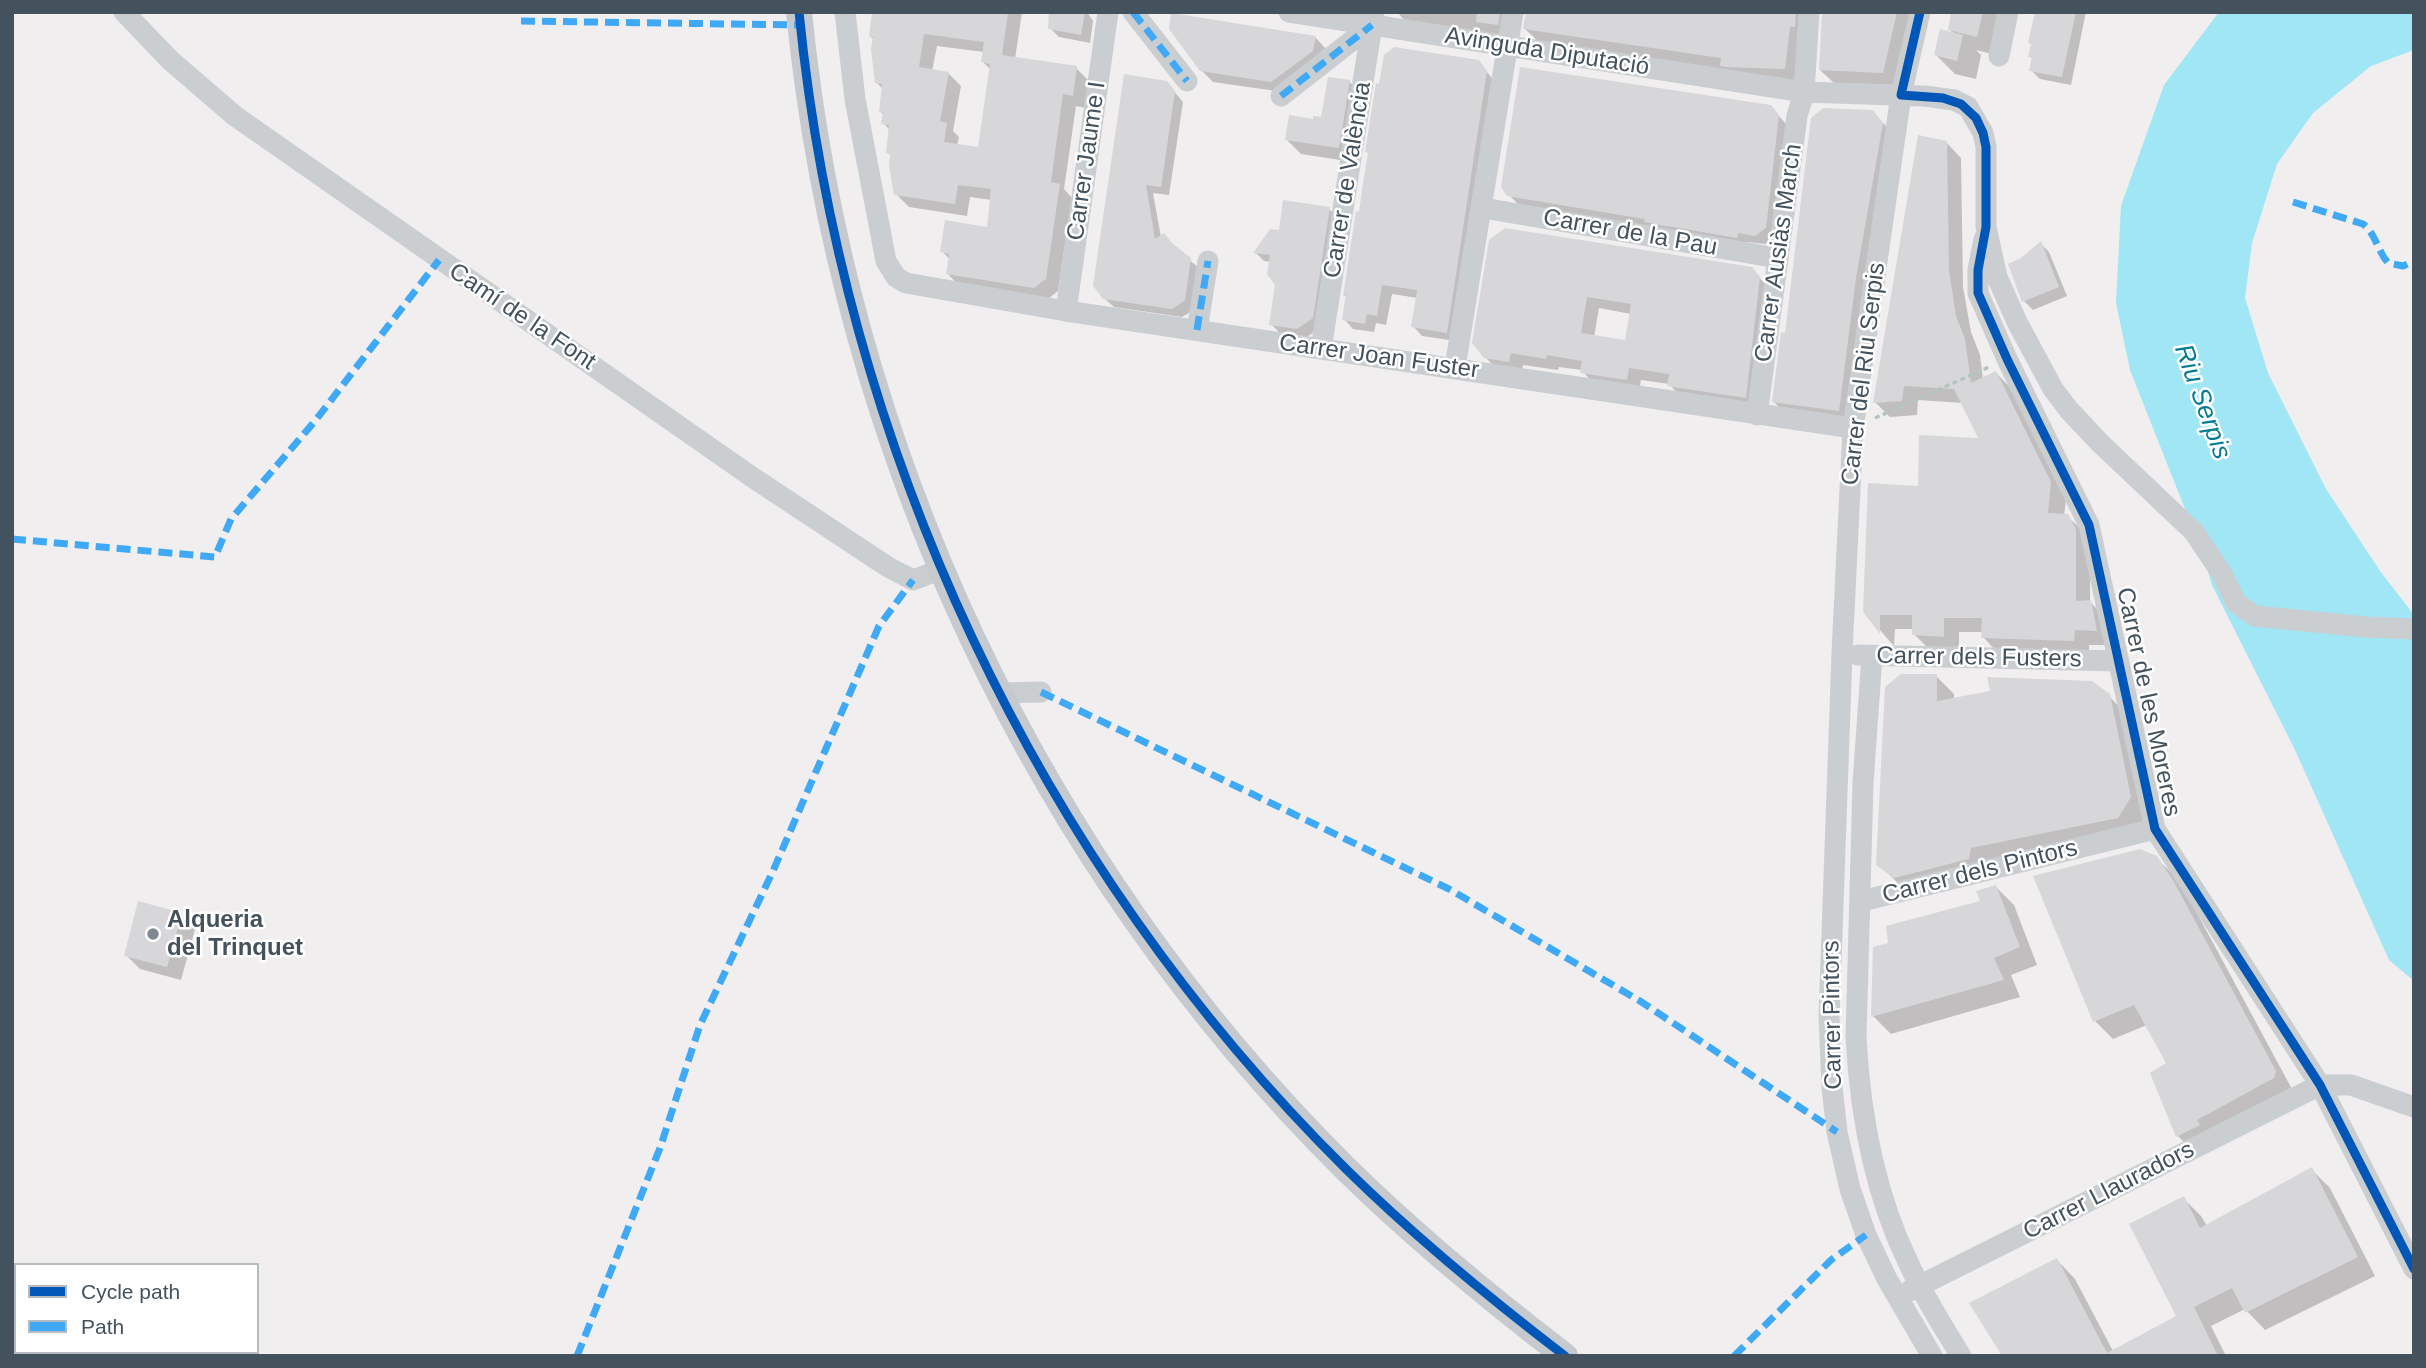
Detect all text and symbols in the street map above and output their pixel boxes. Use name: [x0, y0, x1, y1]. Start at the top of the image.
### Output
street label: Avinguda Diputació: [1443, 22, 1651, 82]
street label: Carrer Jaume I: [1062, 80, 1112, 242]
street label: Carrer de València: [1318, 80, 1378, 280]
street label: Carrer Ausiàs March: [1749, 142, 1809, 364]
street label: Carrer de la Pau: [1541, 204, 1719, 262]
street label: Camí de la Font: [443, 257, 601, 377]
street label: Carrer del Riu Serpis: [1836, 261, 1892, 487]
street label: Carrer Joan Fuster: [1277, 329, 1481, 385]
water label: Riu Serpis: [2167, 340, 2237, 464]
street label: Carrer de les Moreres: [2110, 585, 2186, 819]
street label: Carrer dels Fusters: [1876, 642, 2082, 674]
street label: Carrer dels Pintors: [1879, 834, 2081, 910]
place label: Alqueria del Trinquet: [167, 906, 303, 962]
marker: Alqueria del Trinquet: [145, 926, 161, 942]
street label: Carrer Pintors: [1817, 940, 1849, 1090]
street label: Carrer Llauradors: [2019, 1135, 2199, 1247]
legend: [14, 1263, 259, 1354]
text: Cycle path: [81, 1280, 180, 1303]
text: Path: [81, 1315, 124, 1338]

